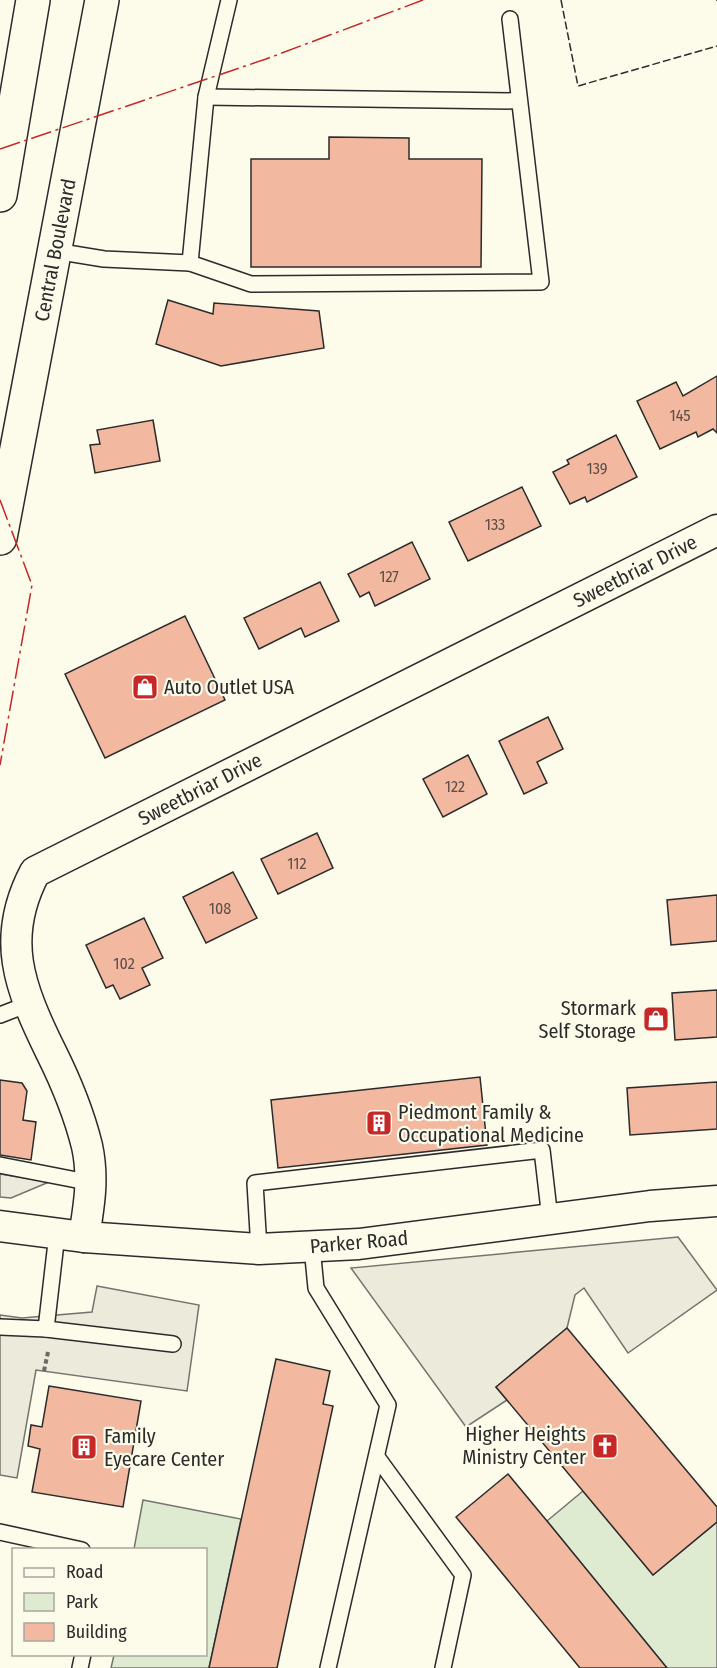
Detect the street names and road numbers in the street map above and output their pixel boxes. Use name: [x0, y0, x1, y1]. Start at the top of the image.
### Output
street label: Central Boulevard: [29, 176, 81, 324]
street label: Sweetbriar Drive: [569, 529, 701, 613]
street label: Sweetbriar Drive: [134, 747, 266, 831]
street label: Parker Road: [309, 1226, 409, 1258]

